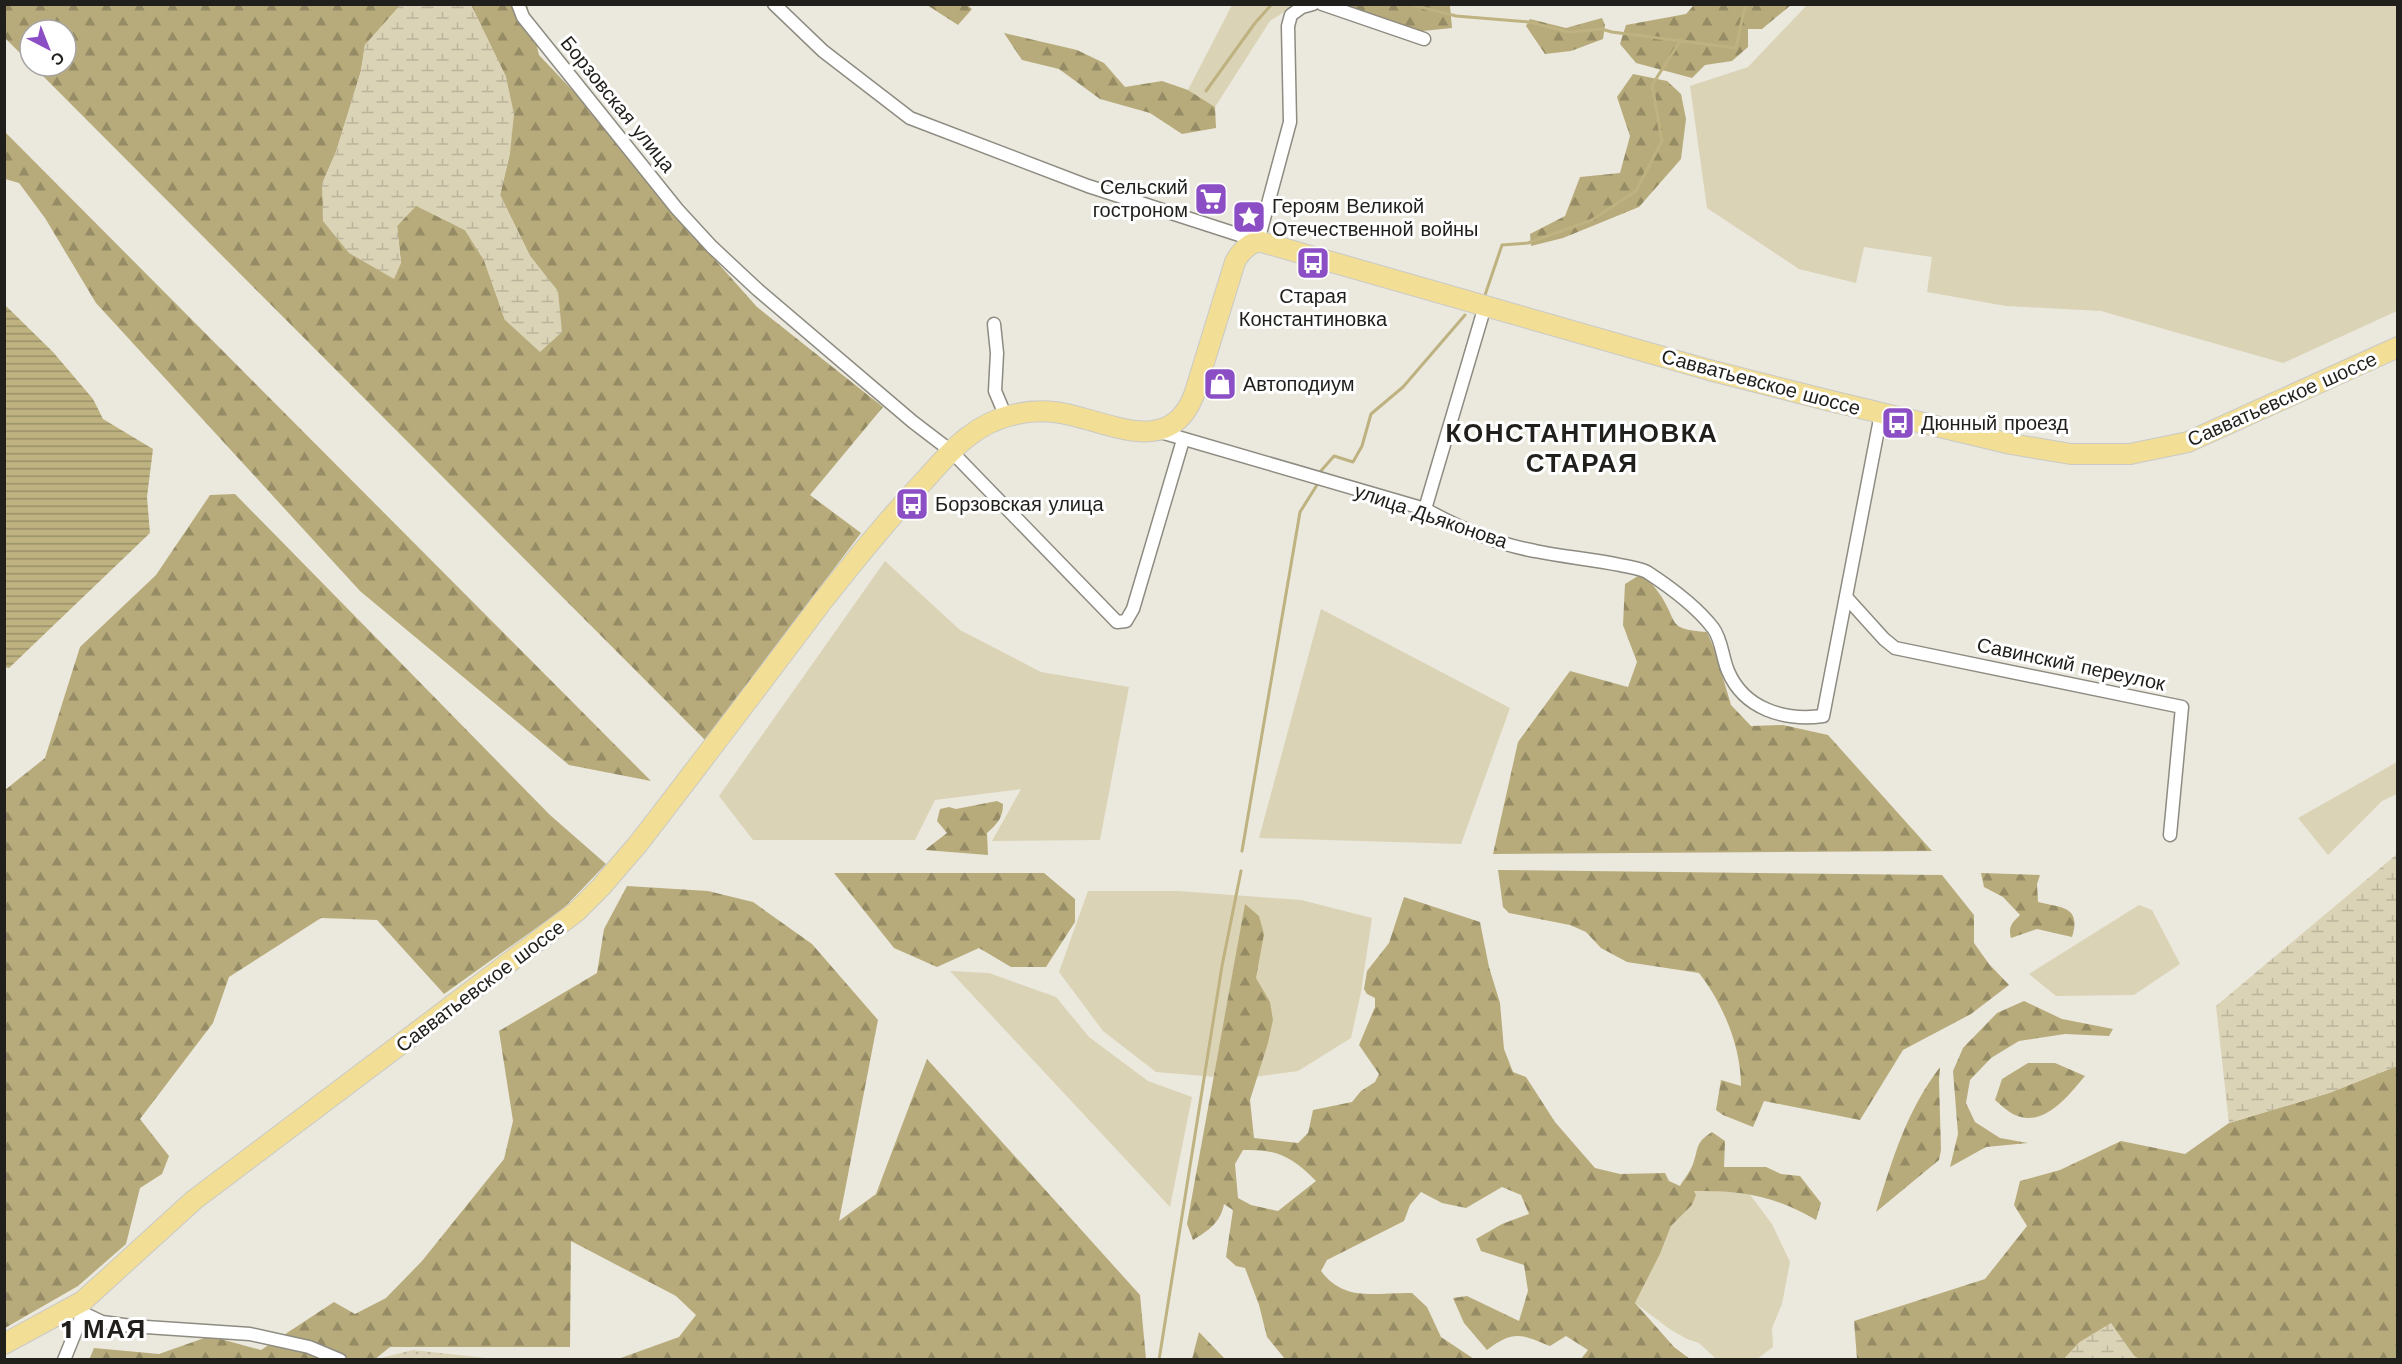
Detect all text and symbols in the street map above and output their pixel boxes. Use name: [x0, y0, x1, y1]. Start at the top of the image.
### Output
north arrow: [18, 18, 78, 78]
street label: Борзовская улица: [556, 31, 681, 178]
text: С: [47, 48, 68, 70]
place label: Сельский гостроном: [1093, 175, 1188, 222]
supermarket icon: Сельский гостроном: [1193, 181, 1229, 217]
place label: Героям Великой Отечественной войны: [1272, 194, 1479, 241]
place icon: Героям Великой Отечественной войны: [1231, 199, 1267, 235]
bus stop icon: Старая Константиновка: [1295, 245, 1331, 281]
place label: Старая Константиновка: [1239, 284, 1388, 331]
street label: Савватьевское шоссе: [1659, 344, 1863, 420]
street label: Савватьевское шоссе: [2184, 346, 2380, 452]
shop icon: Автоподиум: [1202, 366, 1238, 402]
place label: Автоподиум: [1243, 372, 1354, 396]
bus stop icon: Дюнный проезд: [1880, 405, 1916, 441]
place label: Дюнный проезд: [1921, 411, 2068, 435]
district label: КОНСТАНТИНОВКА СТАРАЯ: [1446, 418, 1718, 478]
street label: улица Дьяконова: [1351, 479, 1512, 554]
bus stop icon: Борзовская улица: [894, 486, 930, 522]
place label: Борзовская улица: [935, 492, 1104, 516]
street label: Савинский переулок: [1975, 632, 2168, 696]
street label: Савватьевское шоссе: [391, 915, 569, 1057]
district label: 1 МАЯ: [61, 1314, 147, 1344]

